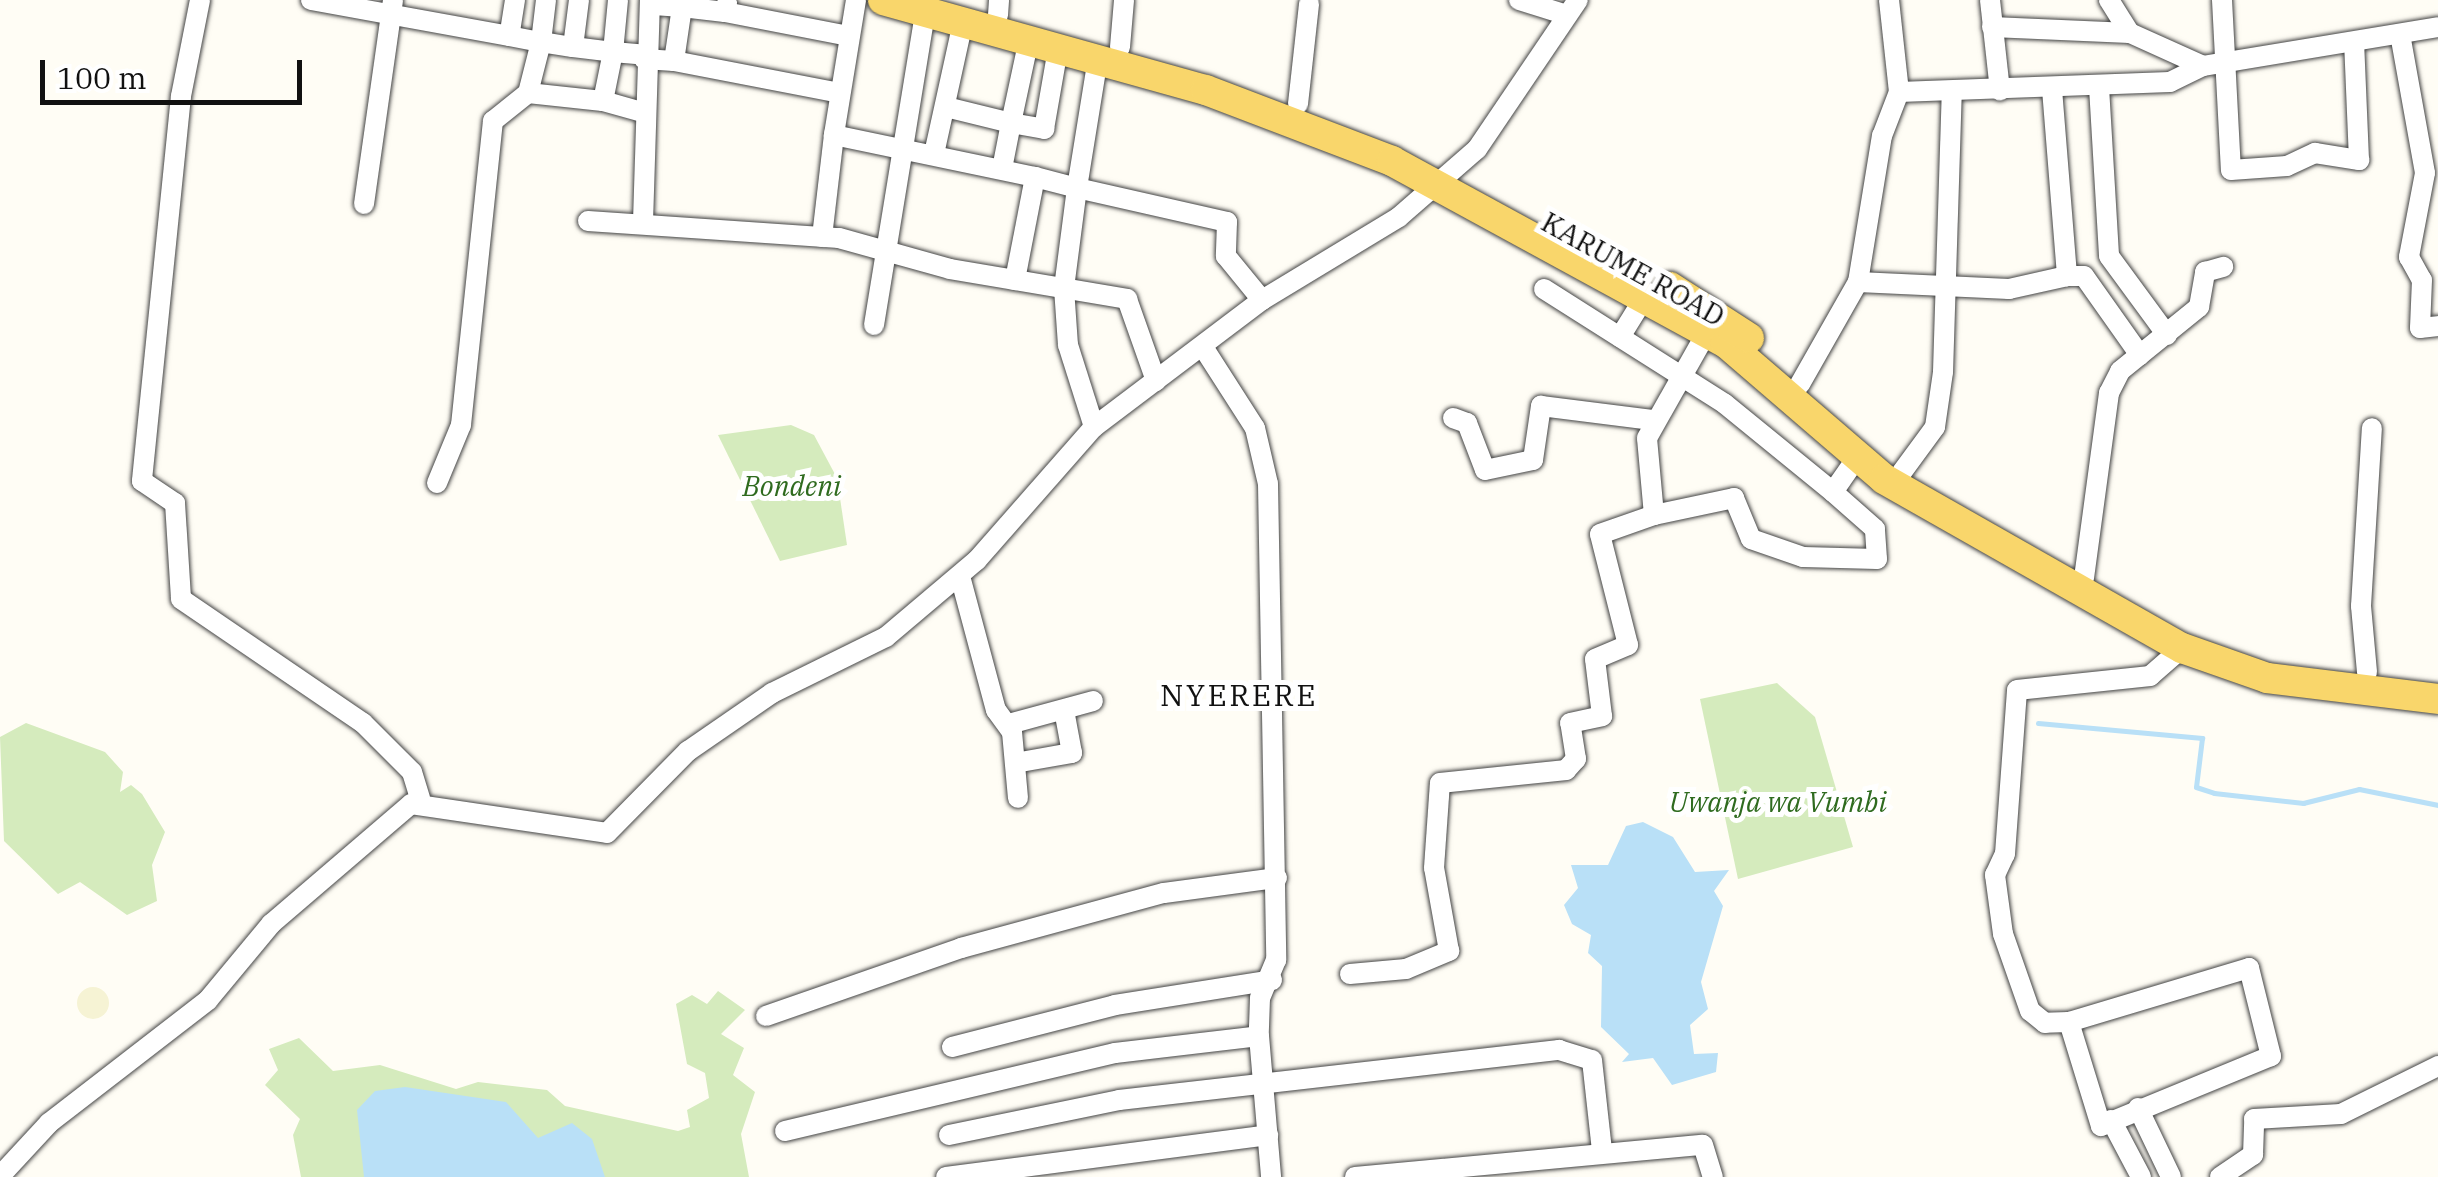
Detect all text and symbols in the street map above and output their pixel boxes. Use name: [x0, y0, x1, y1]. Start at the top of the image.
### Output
scale bar: [45, 40, 308, 102]
text: 100 m: [57, 58, 147, 97]
street label: KARUME ROAD: [1536, 205, 1730, 333]
park label: Bondeni: [742, 469, 842, 503]
district label: NYERERE: [1160, 677, 1318, 713]
park label: Uwanja wa Vumbi: [1669, 785, 1887, 819]

